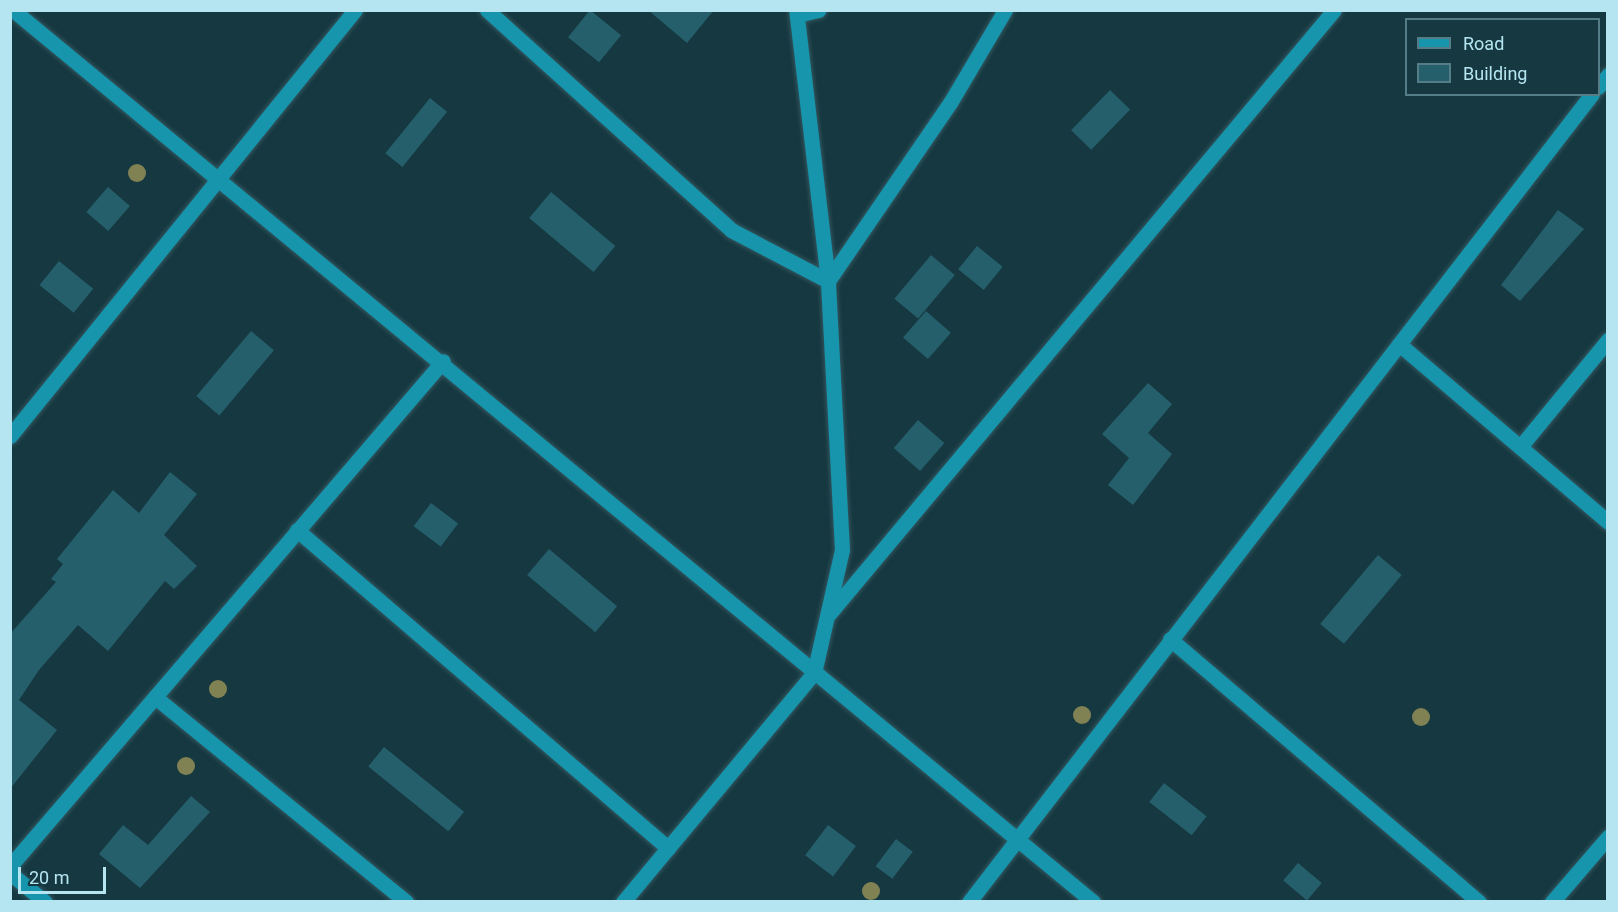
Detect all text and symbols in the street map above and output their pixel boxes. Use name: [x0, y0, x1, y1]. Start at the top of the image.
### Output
legend: [1405, 18, 1600, 96]
text: Road: [1463, 33, 1504, 54]
text: Building: [1463, 63, 1527, 84]
scale bar: [21, 855, 110, 893]
text: 20 m: [29, 867, 69, 888]

